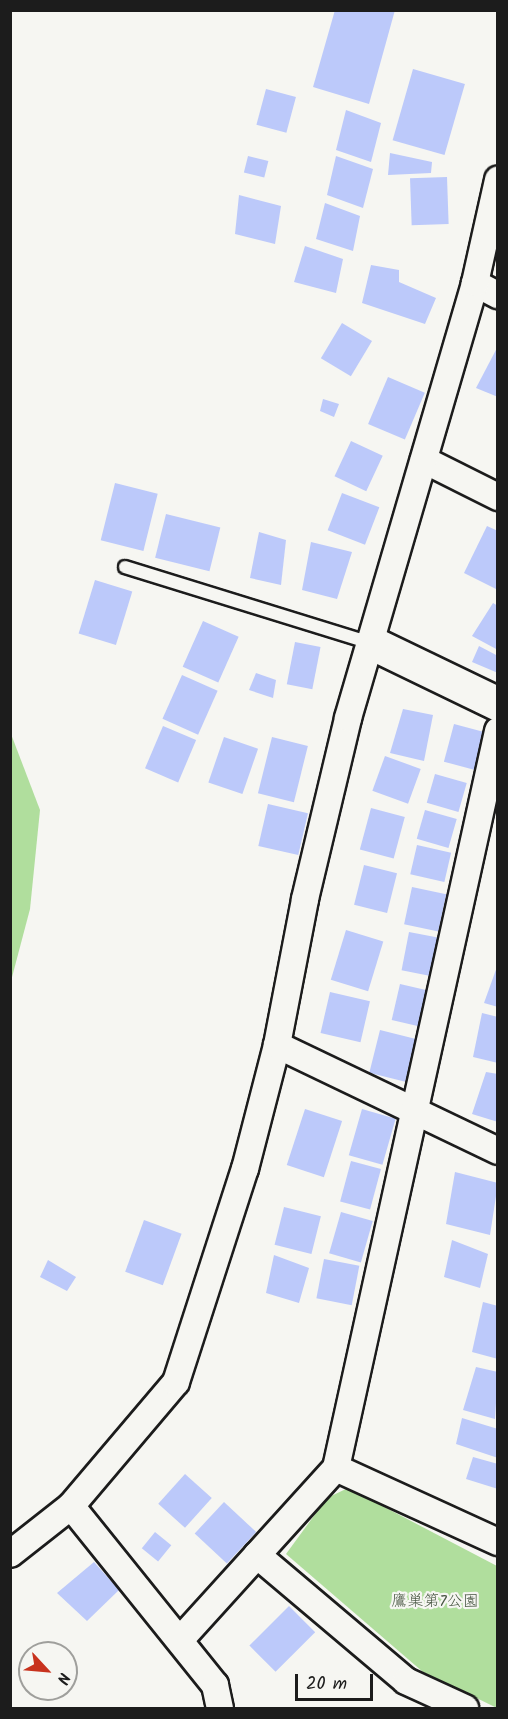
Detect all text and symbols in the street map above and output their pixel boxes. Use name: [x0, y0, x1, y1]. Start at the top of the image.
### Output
park label: 鷹巣第7公園: [391, 1592, 479, 1612]
north arrow: [18, 1641, 78, 1701]
scale bar: [298, 1662, 376, 1700]
text: N: [49, 1668, 76, 1688]
text: 20 m: [306, 1670, 347, 1699]

